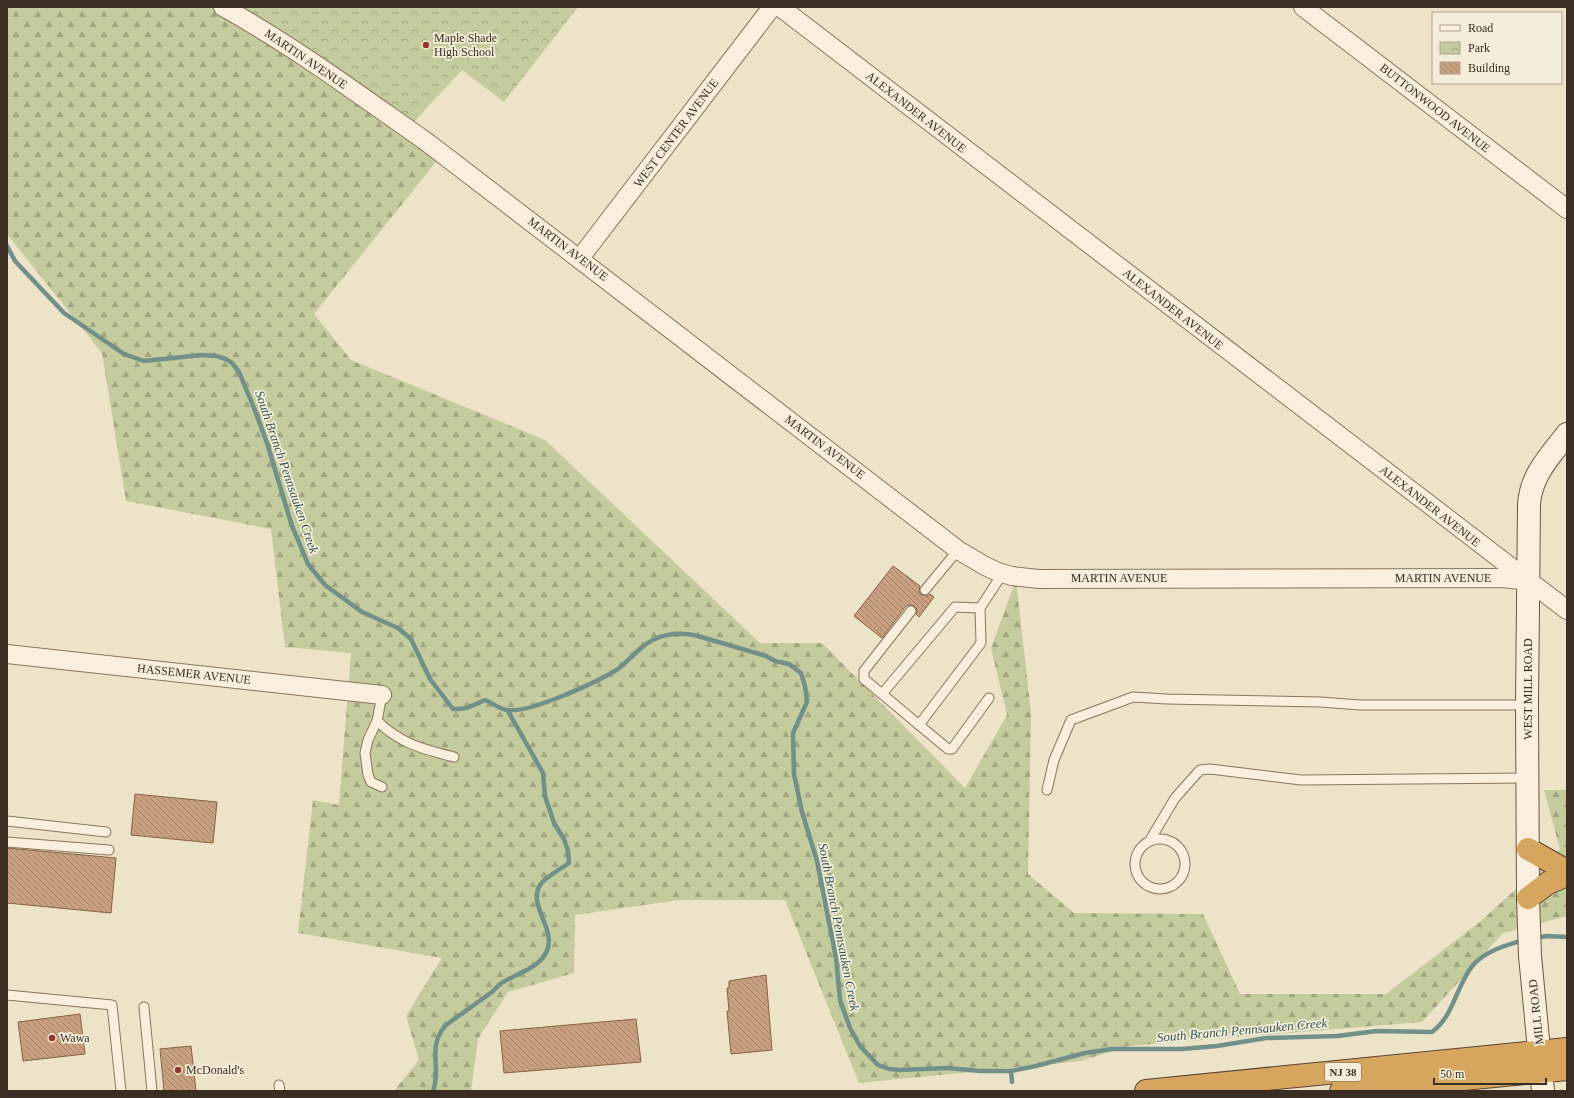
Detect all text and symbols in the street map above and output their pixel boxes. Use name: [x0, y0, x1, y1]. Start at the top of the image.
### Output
legend: [1432, 12, 1562, 84]
text: Road: [1468, 21, 1493, 35]
street label: MARTIN AVENUE: [262, 26, 350, 92]
place label: Maple Shade High School: [434, 31, 497, 59]
marker: Maple Shade High School: [421, 40, 431, 50]
text: Park: [1468, 41, 1490, 55]
street label: BUTTONWOOD AVENUE: [1377, 61, 1493, 155]
text: Building: [1468, 61, 1510, 75]
street label: ALEXANDER AVENUE: [863, 68, 969, 156]
street label: WEST CENTER AVENUE: [631, 76, 721, 190]
street label: MARTIN AVENUE: [525, 214, 611, 284]
street label: ALEXANDER AVENUE: [1120, 265, 1226, 353]
water label: South Branch Pennsauken Creek: [252, 389, 322, 556]
street label: MARTIN AVENUE: [782, 412, 868, 482]
street label: ALEXANDER AVENUE: [1377, 462, 1483, 550]
street label: MARTIN AVENUE: [1071, 571, 1167, 585]
street label: MARTIN AVENUE: [1395, 571, 1491, 585]
street label: WEST MILL ROAD: [1521, 638, 1535, 740]
street label: HASSEMER AVENUE: [137, 661, 251, 687]
water label: South Branch Pennsauken Creek: [815, 842, 863, 1013]
street label: MILL ROAD: [1526, 978, 1546, 1045]
water label: South Branch Pennsauken Creek: [1156, 1015, 1328, 1045]
place label: Wawa: [60, 1031, 90, 1045]
marker: Wawa: [47, 1033, 57, 1043]
scale bar: [1434, 1060, 1546, 1086]
place label: McDonald's: [186, 1063, 244, 1077]
road number: NJ 38: [1325, 1063, 1361, 1081]
marker: McDonald's: [173, 1065, 183, 1075]
text: 50 m: [1440, 1067, 1465, 1081]

